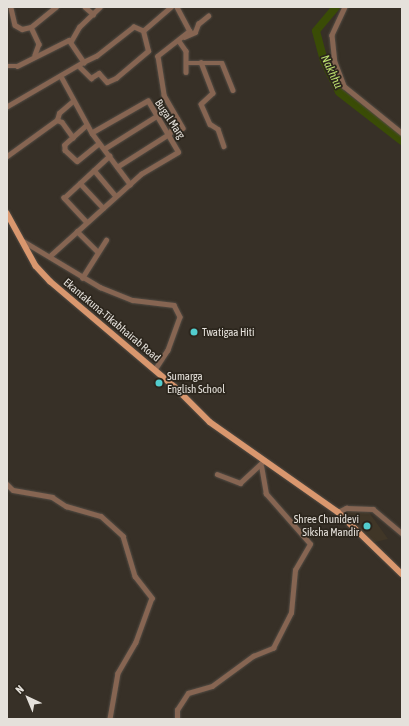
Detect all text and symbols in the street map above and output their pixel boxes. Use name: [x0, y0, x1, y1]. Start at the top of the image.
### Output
water label: Nakhhu: [317, 53, 345, 91]
street label: Bugal Marg: [152, 97, 188, 141]
street label: Ekantakuna-Tikabhairab Road: [61, 276, 163, 364]
place label: Twatigaa Hiti: [202, 325, 255, 339]
marker: Twatigaa Hiti: [189, 327, 199, 337]
place label: Sumarga English School: [167, 370, 225, 396]
marker: Sumarga English School: [154, 378, 164, 388]
place label: Shree Chunidevi Siksha Mandir: [294, 513, 359, 539]
marker: Shree Chunidevi Siksha Mandir: [362, 521, 372, 531]
north arrow: [8, 678, 48, 718]
text: N: [13, 683, 26, 696]

